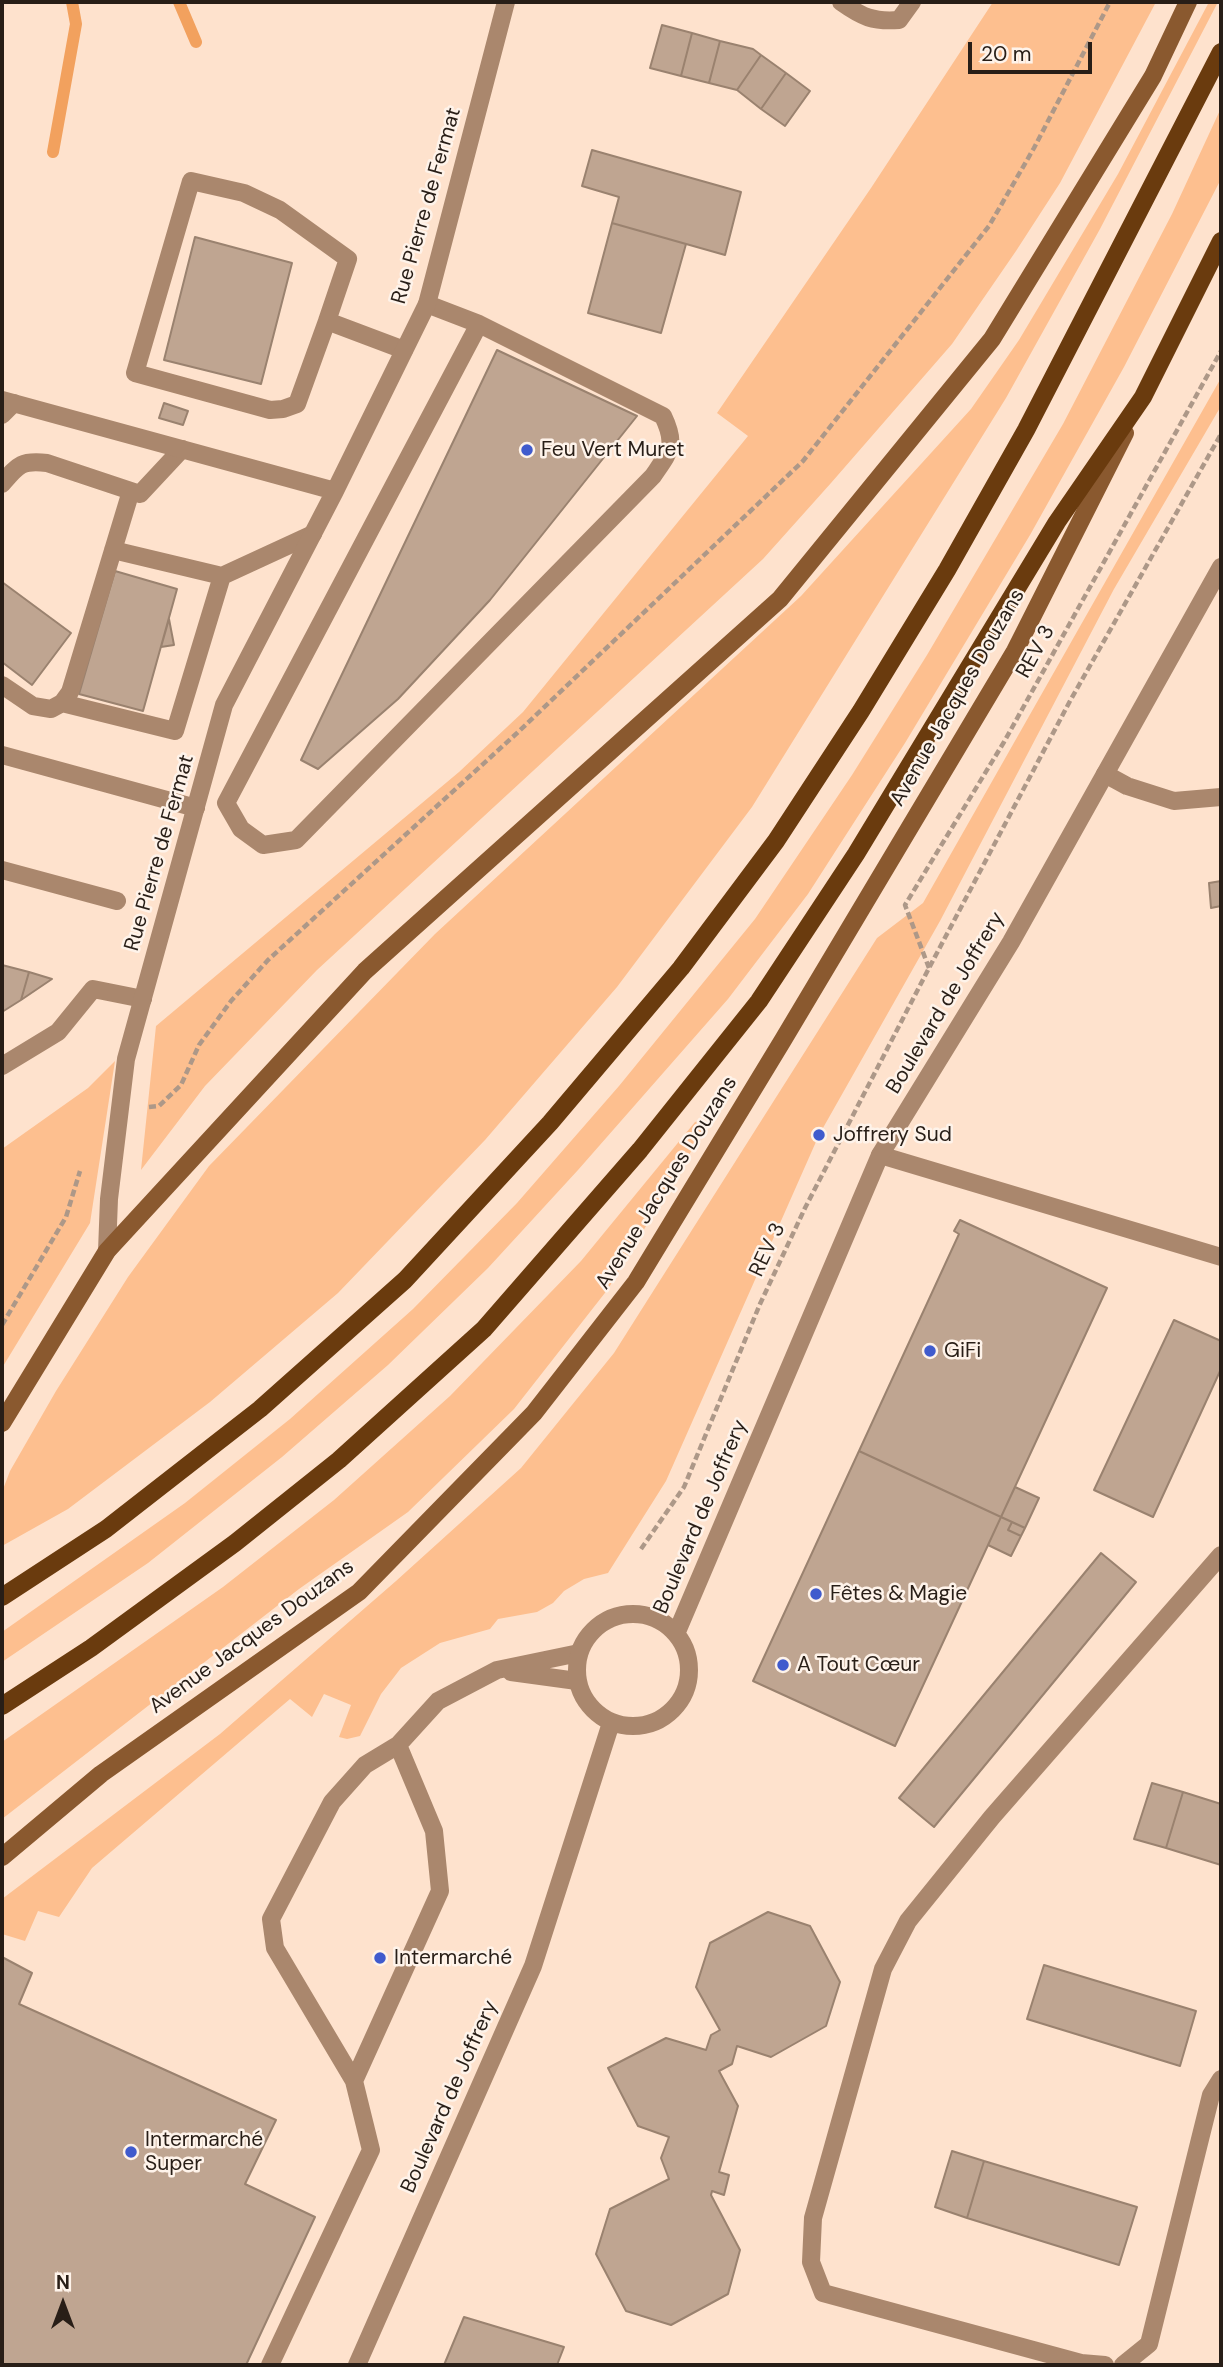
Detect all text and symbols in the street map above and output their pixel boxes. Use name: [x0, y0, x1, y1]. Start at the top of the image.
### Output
scale bar: [971, 28, 1095, 72]
text: 20 m: [981, 40, 1032, 68]
street label: Rue Pierre de Fermat: [387, 105, 467, 307]
place label: Feu Vert Muret: [541, 437, 684, 463]
marker: Feu Vert Muret: [519, 442, 535, 458]
street label: Avenue Jacques Douzans: [885, 585, 1031, 811]
street label: REV 3: [1011, 621, 1061, 683]
street label: Rue Pierre de Fermat: [120, 752, 200, 954]
street label: Boulevard de Joffrery: [882, 907, 1010, 1099]
street label: Avenue Jacques Douzans: [591, 1072, 743, 1294]
place label: Joffrery Sud: [833, 1122, 952, 1148]
marker: Joffrery Sud: [811, 1127, 827, 1143]
street label: REV 3: [745, 1219, 791, 1281]
place label: GiFi: [944, 1338, 981, 1364]
marker: GiFi: [922, 1343, 938, 1359]
street label: Boulevard de Joffrery: [649, 1416, 753, 1618]
street label: Avenue Jacques Douzans: [145, 1554, 359, 1720]
place label: Fêtes & Magie: [830, 1581, 967, 1607]
marker: Fêtes & Magie: [808, 1586, 824, 1602]
place label: A Tout Cœur: [797, 1652, 920, 1678]
marker: A Tout Cœur: [775, 1657, 791, 1673]
place label: Intermarché: [394, 1945, 512, 1971]
marker: Intermarché: [372, 1950, 388, 1966]
street label: Boulevard de Joffrery: [396, 1997, 504, 2197]
place label: Intermarché Super: [145, 2127, 263, 2177]
marker: Intermarché Super: [123, 2144, 139, 2160]
north arrow: [28, 2269, 98, 2339]
text: N: [56, 2270, 70, 2295]

